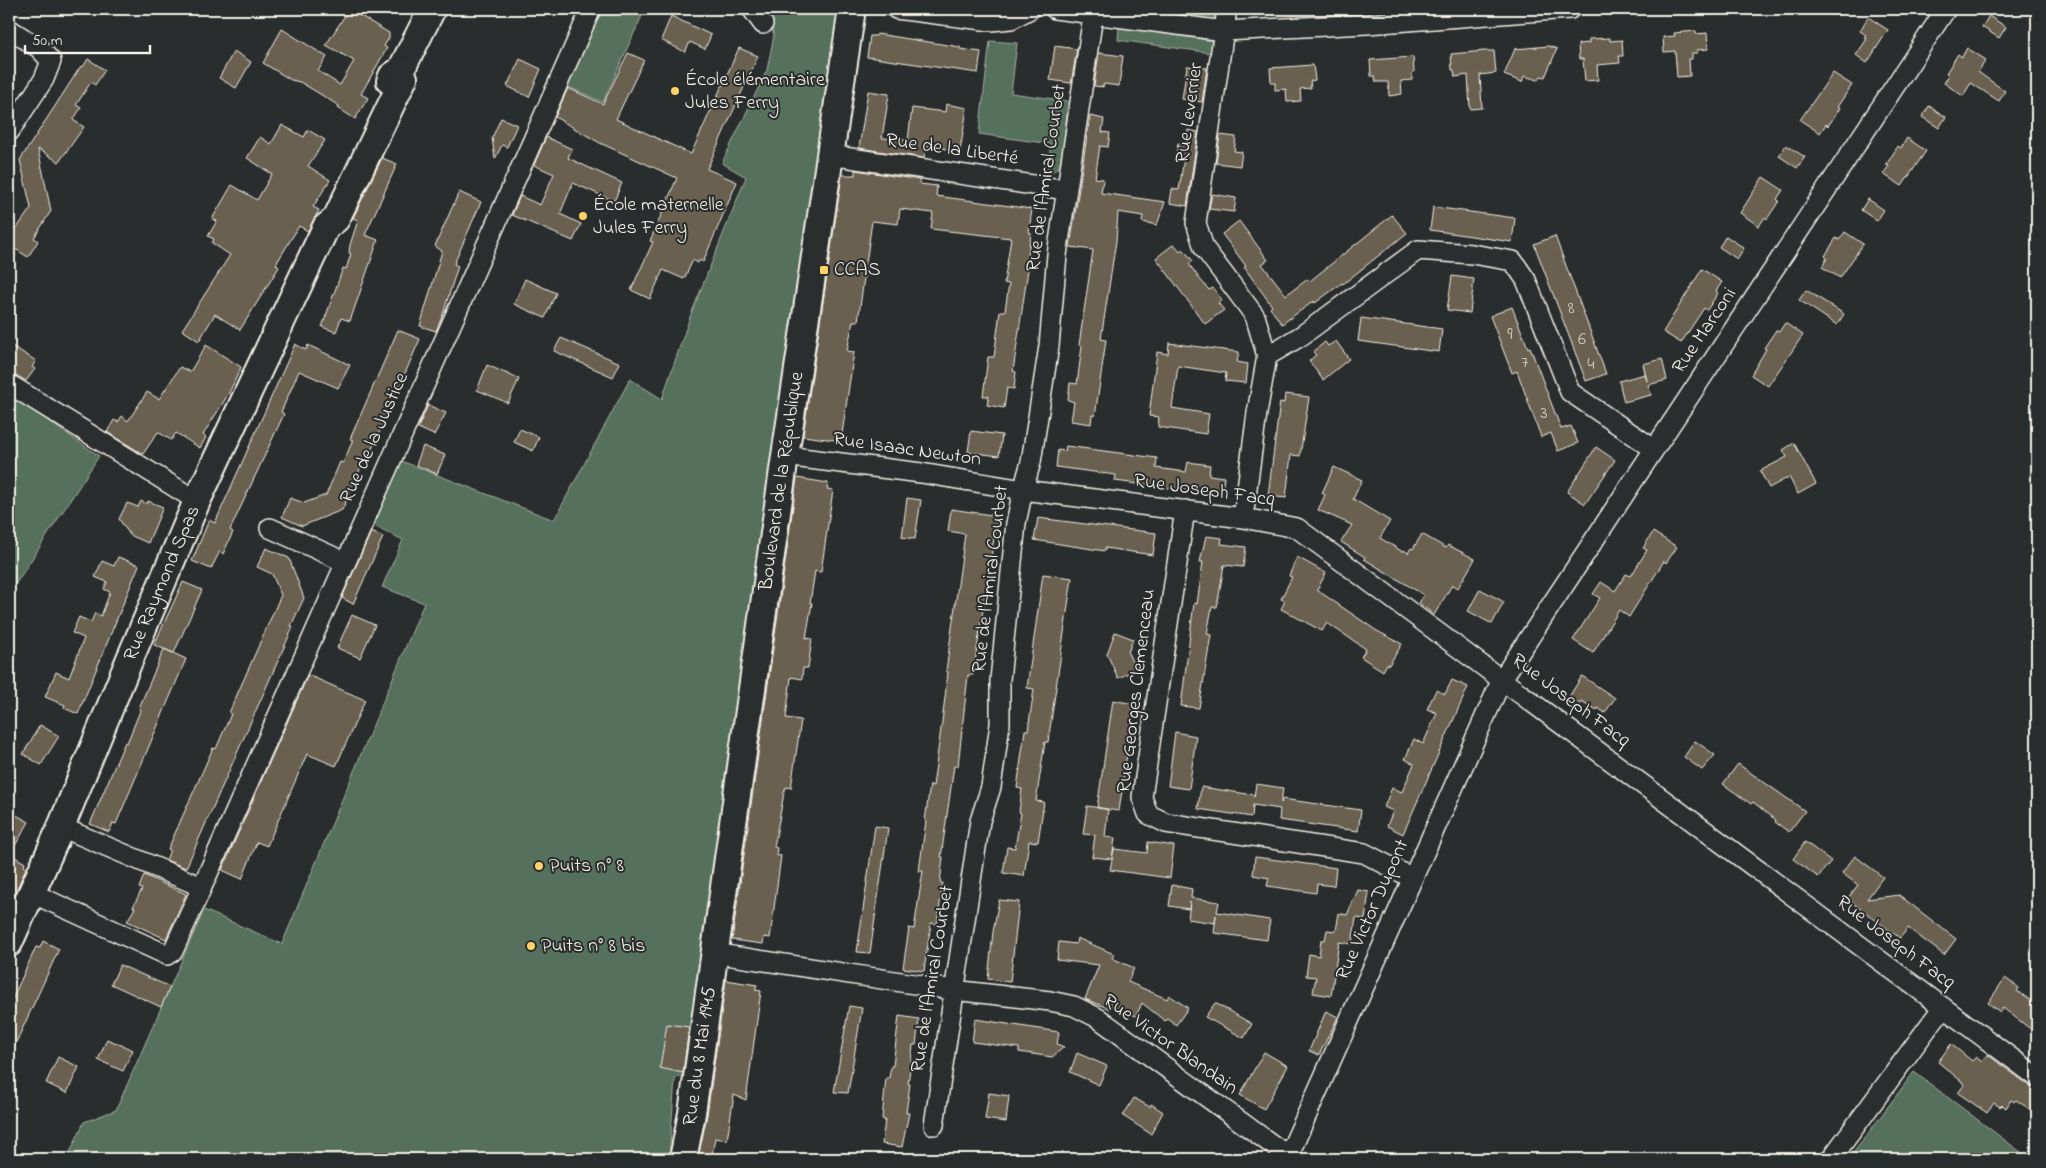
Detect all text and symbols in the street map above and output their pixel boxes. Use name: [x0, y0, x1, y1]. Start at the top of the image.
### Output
scale bar: [25, 22, 150, 54]
text: 50 m: [32, 30, 63, 52]
street label: Rue Leverrier: [1169, 60, 1212, 165]
place label: École élémentaire Jules Ferry: [685, 66, 825, 118]
street label: Rue de l'Amiral Courbet: [1019, 82, 1075, 274]
marker: École élémentaire Jules Ferry: [669, 85, 681, 97]
street label: Rue de la Liberté: [884, 126, 1020, 174]
place label: École maternelle Jules Ferry: [593, 191, 724, 243]
marker: École maternelle Jules Ferry: [577, 210, 589, 222]
place label: CCAS: [834, 256, 881, 285]
marker: CCAS: [818, 264, 830, 276]
street label: Rue Marconi: [1665, 282, 1745, 380]
house number: 8: [1568, 296, 1575, 322]
house number: 9: [1507, 322, 1513, 348]
house number: 6: [1578, 327, 1586, 353]
house number: 7: [1521, 350, 1529, 376]
house number: 4: [1587, 352, 1595, 378]
street label: Rue de la Justice: [333, 368, 417, 508]
street label: Boulevard de la République: [751, 370, 812, 594]
house number: 3: [1540, 401, 1548, 427]
street label: Rue Isaac Newton: [831, 425, 983, 475]
street label: Rue Joseph Facq: [1132, 467, 1276, 515]
street label: Rue de l'Amiral Courbet: [965, 483, 1017, 675]
street label: Rue Raymond Spas: [116, 501, 208, 665]
street label: Rue Georges Clemenceau: [1110, 587, 1165, 795]
street label: Rue Joseph Facq: [1505, 647, 1635, 755]
street label: Rue Victor Dupont: [1329, 835, 1417, 985]
place label: Puits n° 8: [549, 852, 624, 881]
marker: Puits n° 8: [533, 860, 545, 872]
street label: Rue de l'Amiral Courbet: [904, 883, 962, 1075]
street label: Rue Joseph Facq: [1830, 889, 1960, 997]
place label: Puits n° 8 bis: [541, 932, 645, 961]
marker: Puits n° 8 bis: [525, 940, 537, 952]
street label: Rue du 8 Mai 1945: [675, 985, 724, 1129]
street label: Rue Victor Blandain: [1096, 987, 1244, 1103]

